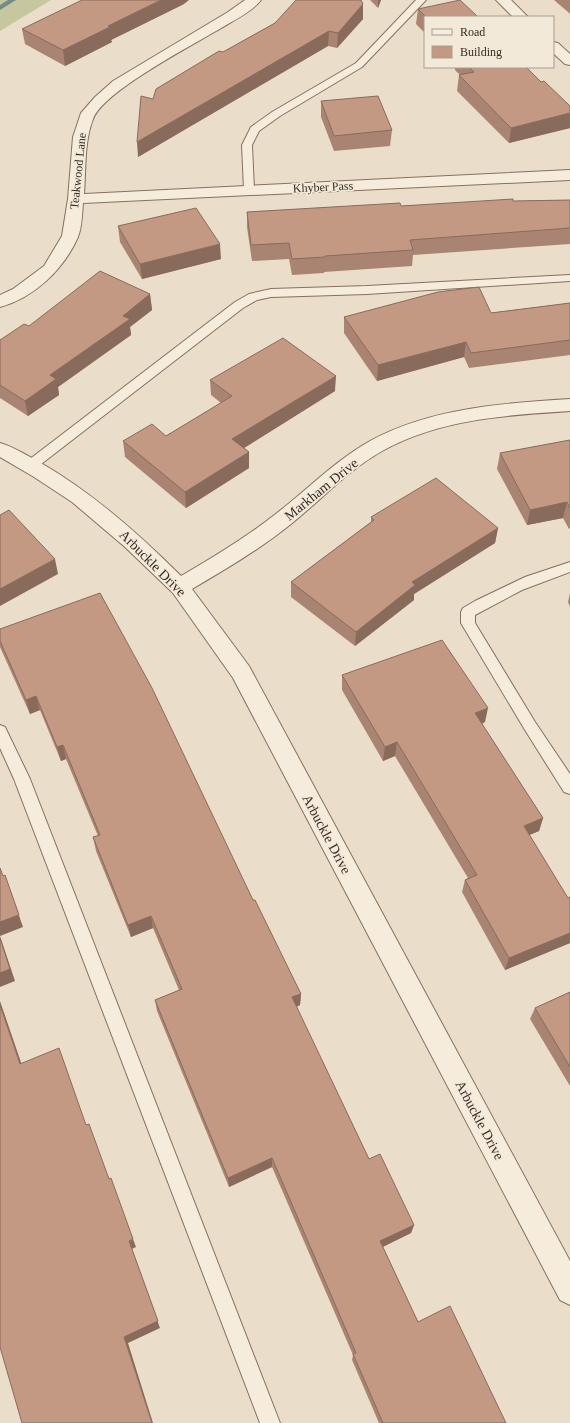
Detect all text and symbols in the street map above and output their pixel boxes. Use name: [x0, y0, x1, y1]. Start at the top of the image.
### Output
legend: [424, 16, 554, 68]
text: Road: [460, 25, 485, 39]
text: Building: [460, 45, 502, 59]
street label: Teakwood Lane: [67, 132, 89, 210]
street label: Khyber Pass: [293, 178, 354, 196]
street label: Markham Drive: [282, 455, 361, 523]
street label: Arbuckle Drive: [116, 527, 189, 600]
street label: Arbuckle Drive: [299, 792, 354, 876]
street label: Arbuckle Drive: [452, 1078, 507, 1162]

